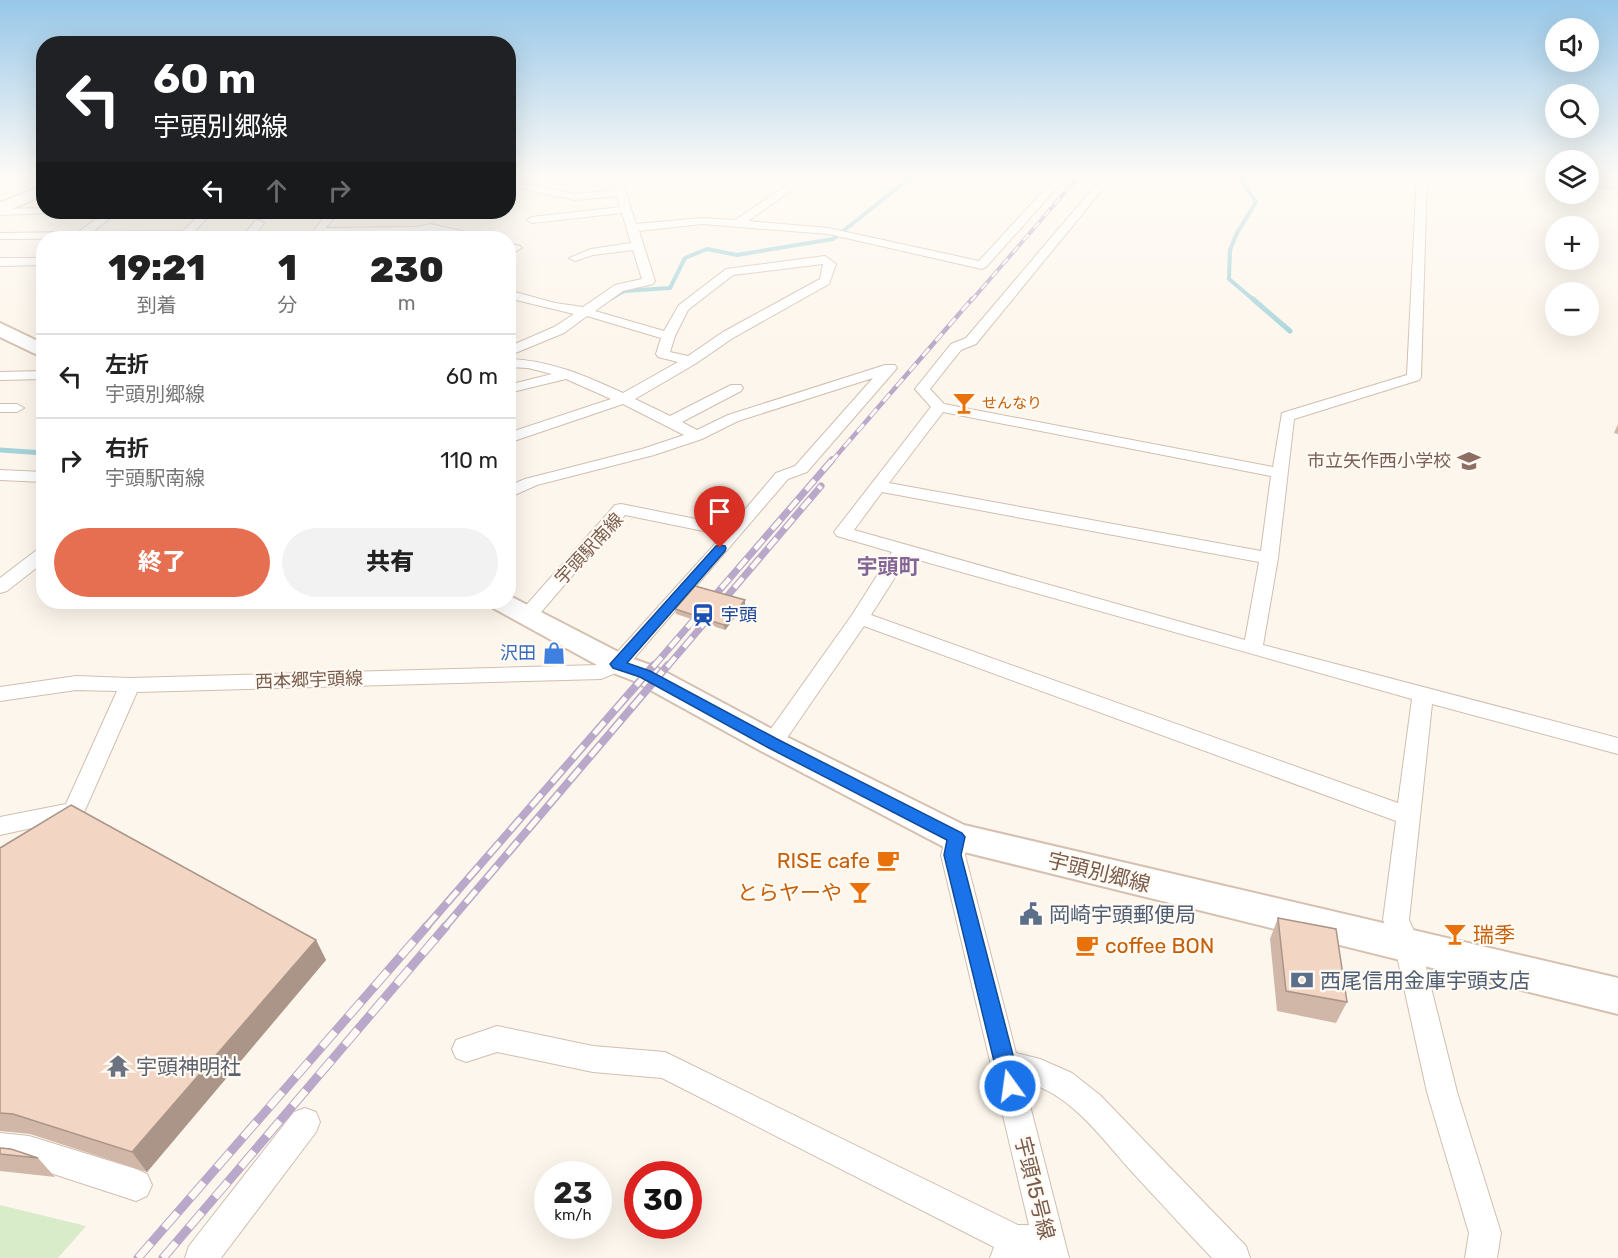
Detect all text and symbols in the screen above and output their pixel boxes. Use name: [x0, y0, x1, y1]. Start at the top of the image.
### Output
map controls: [1545, 18, 1599, 336]
button: sound: [1545, 18, 1599, 72]
text: 60 m: [153, 54, 256, 104]
icon: left: [54, 60, 132, 138]
button: search: [1545, 84, 1599, 138]
text: 宇頭別郷線: [153, 111, 288, 143]
button: layers: [1545, 150, 1599, 204]
icon: left: [197, 174, 230, 207]
icon: ahead: [260, 174, 293, 207]
icon: right: [323, 174, 356, 207]
button: +: [1545, 216, 1599, 270]
text: 19:21: [108, 246, 205, 289]
text: 1: [278, 246, 297, 289]
text: 230: [370, 248, 444, 291]
button: −: [1545, 282, 1599, 336]
text: m: [398, 291, 416, 315]
text: 到着: [137, 293, 177, 317]
text: 分: [278, 293, 298, 317]
text: 左折: [105, 351, 149, 378]
icon: left: [54, 360, 87, 393]
text: 60 m: [446, 363, 498, 390]
text: 宇頭別郷線: [105, 382, 205, 406]
bar icon: せんなり: [951, 390, 977, 416]
place label: せんなり: [982, 394, 1042, 412]
text: 右折: [105, 435, 149, 462]
icon: right: [54, 444, 87, 477]
text: 110 m: [440, 447, 498, 474]
school or university icon: 市立矢作西小学校: [1456, 448, 1482, 474]
place label: 市立矢作西小学校: [1307, 450, 1451, 472]
text: 宇頭駅南線: [105, 466, 205, 490]
pin: [694, 486, 745, 548]
icon: arrive: [703, 495, 736, 528]
street label: 宇頭駅南線: [550, 509, 628, 589]
button: 終了: [54, 528, 270, 597]
button: 共有: [282, 528, 498, 597]
district label: 宇頭町: [857, 554, 920, 579]
station icon: 宇頭: [690, 602, 716, 628]
place label: 宇頭: [721, 604, 757, 626]
shop icon: 沢田: [541, 640, 567, 666]
place label: 沢田: [500, 642, 536, 664]
street label: 西本郷宇頭線: [255, 667, 363, 693]
cafe icon: RISE cafe: [875, 847, 901, 873]
street label: 宇頭別郷線: [1045, 847, 1153, 897]
place label: RISE cafe: [777, 848, 870, 873]
bar icon: とらヤーや: [847, 879, 873, 905]
place label: とらヤーや: [737, 880, 842, 905]
public building icon: 岡崎宇頭郵便局: [1018, 901, 1044, 927]
place label: 岡崎宇頭郵便局: [1049, 902, 1196, 927]
bar icon: 瑞季: [1442, 921, 1468, 947]
place label: 瑞季: [1473, 922, 1515, 947]
cafe icon: coffee BON: [1074, 932, 1100, 958]
place label: coffee BON: [1105, 933, 1214, 958]
bank icon: 西尾信用金庫宇頭支店: [1289, 967, 1315, 993]
place label: 西尾信用金庫宇頭支店: [1320, 968, 1530, 993]
temple icon: 宇頭神明社: [105, 1053, 131, 1079]
place label: 宇頭神明社: [136, 1054, 241, 1079]
position arrow: [978, 1054, 1042, 1118]
street label: 宇頭15号線: [1010, 1134, 1060, 1242]
speed limit sign: 30: [624, 1161, 702, 1239]
text: 23: [553, 1175, 593, 1211]
text: km/h: [554, 1206, 592, 1224]

